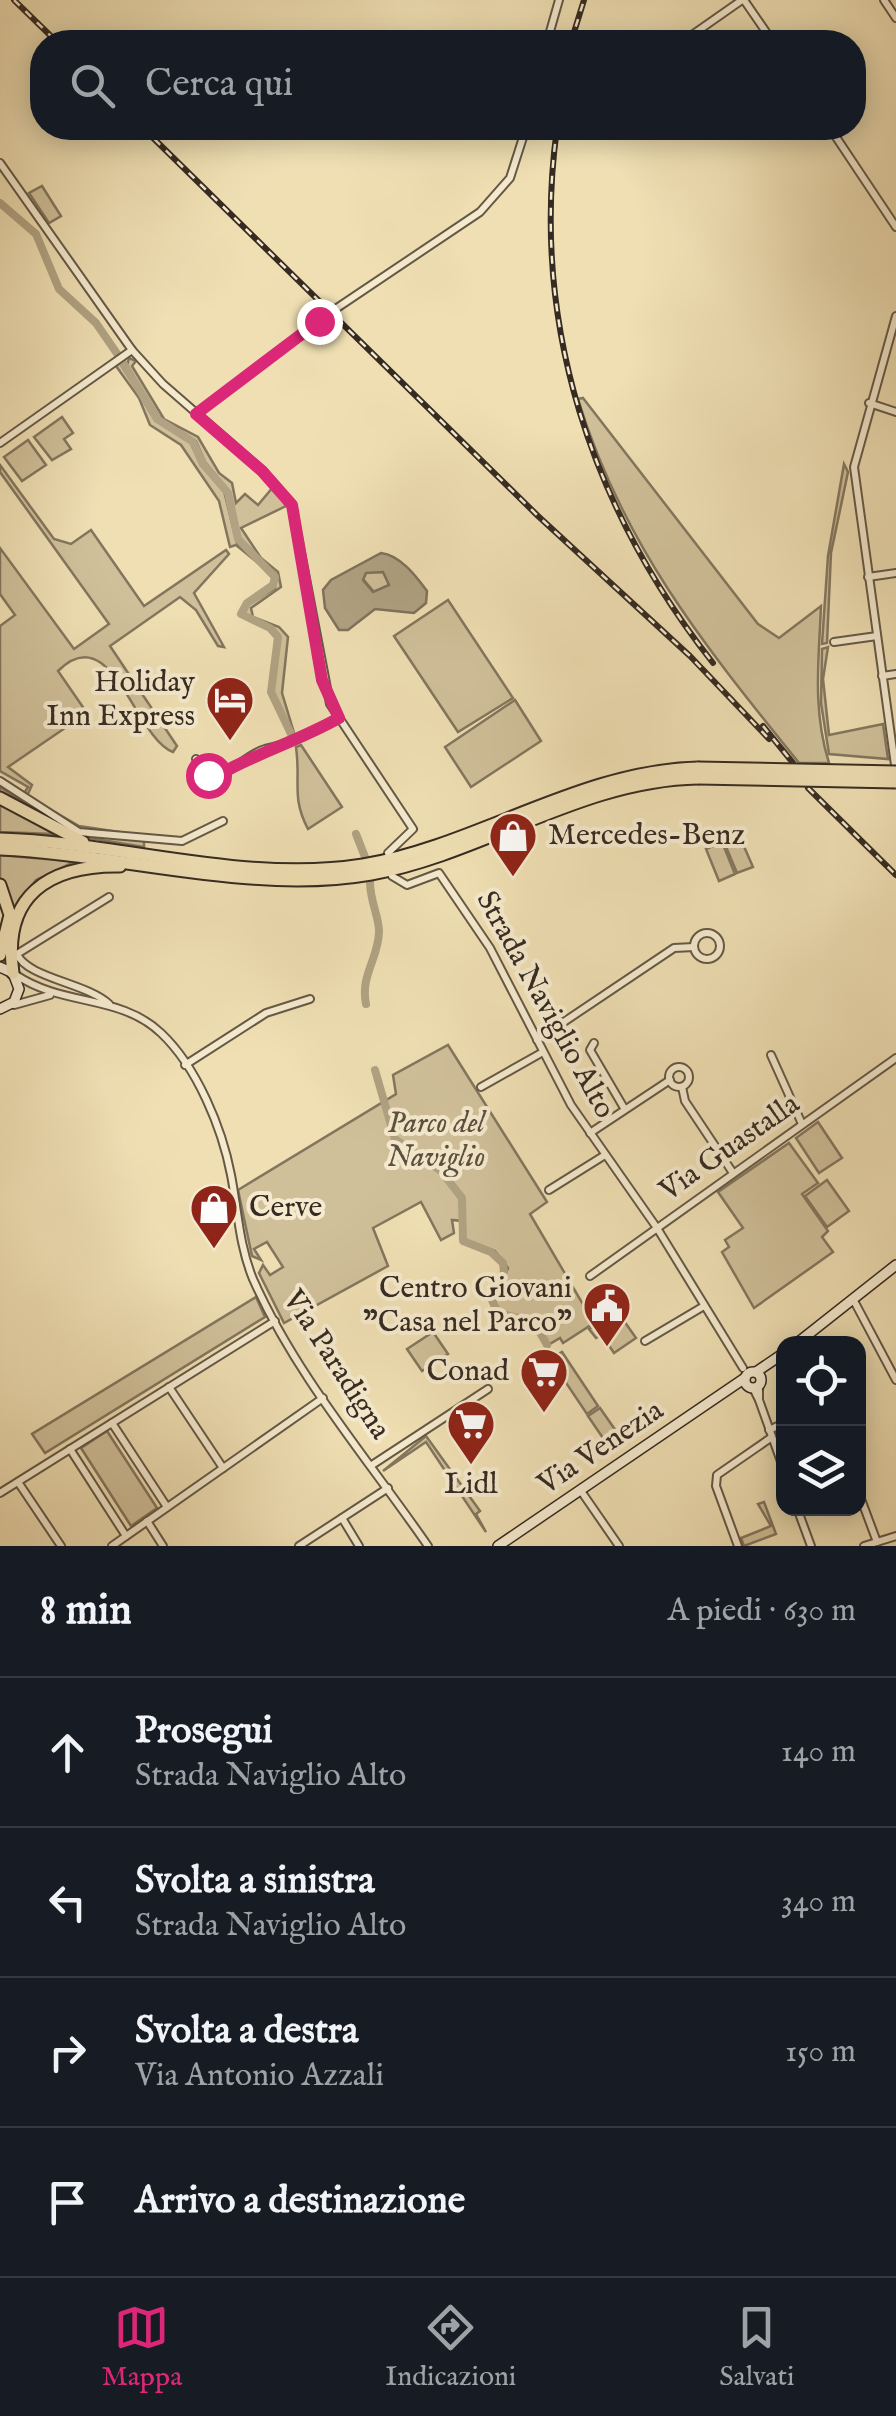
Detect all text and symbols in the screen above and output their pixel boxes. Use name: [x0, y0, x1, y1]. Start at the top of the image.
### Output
search box: [30, 30, 866, 140]
icon: search: [65, 58, 120, 113]
text: Cerca qui: [145, 61, 293, 109]
route end: [297, 299, 343, 345]
place label: Holiday Inn Express: [46, 664, 195, 736]
hotel icon: Holiday Inn Express: [204, 674, 256, 742]
route start: [186, 753, 232, 799]
shop icon: Mercedes-Benz: [487, 810, 539, 878]
place label: Mercedes-Benz: [548, 817, 745, 855]
street label: Strada Naviglio Alto: [467, 885, 623, 1125]
street label: Via Guastalla: [652, 1086, 808, 1211]
park label: Parco del Naviglio: [387, 1105, 488, 1177]
shop icon: Cerve: [188, 1182, 240, 1250]
place label: Cerve: [249, 1189, 322, 1227]
place label: Centro Giovani "Casa nel Parco": [363, 1270, 572, 1342]
public building icon: Centro Giovani "Casa nel Parco": [581, 1280, 633, 1348]
street label: Via Paradigna: [273, 1282, 398, 1447]
map controls: [776, 1336, 866, 1516]
button: locate: [776, 1336, 866, 1426]
supermarket icon: Conad: [518, 1346, 570, 1414]
place label: Conad: [427, 1353, 510, 1391]
street label: Via Venezia: [530, 1392, 671, 1504]
supermarket icon: Lidl: [445, 1398, 497, 1466]
button: layers: [776, 1426, 866, 1516]
place label: Lidl: [444, 1466, 499, 1504]
text: 8 min: [40, 1585, 132, 1638]
text: A piedi · 630 m: [668, 1591, 856, 1632]
text: Prosegui: [135, 1708, 273, 1756]
icon: ahead: [40, 1725, 95, 1780]
text: 140 m: [781, 1732, 856, 1773]
text: Strada Naviglio Alto: [135, 1756, 406, 1797]
text: Svolta a sinistra: [135, 1858, 375, 1906]
icon: left: [40, 1875, 95, 1930]
text: 340 m: [781, 1882, 856, 1923]
text: Strada Naviglio Alto: [135, 1906, 406, 1947]
text: Svolta a destra: [135, 2008, 358, 2056]
icon: right: [40, 2025, 95, 2080]
text: 150 m: [785, 2032, 856, 2073]
text: Via Antonio Azzali: [135, 2056, 384, 2097]
icon: arrive: [40, 2175, 95, 2230]
text: Arrivo a destinazione: [135, 2178, 465, 2226]
tab: Mappa: [101, 2300, 182, 2395]
tab: Indicazioni: [385, 2300, 516, 2395]
tab: Salvati: [719, 2300, 795, 2395]

